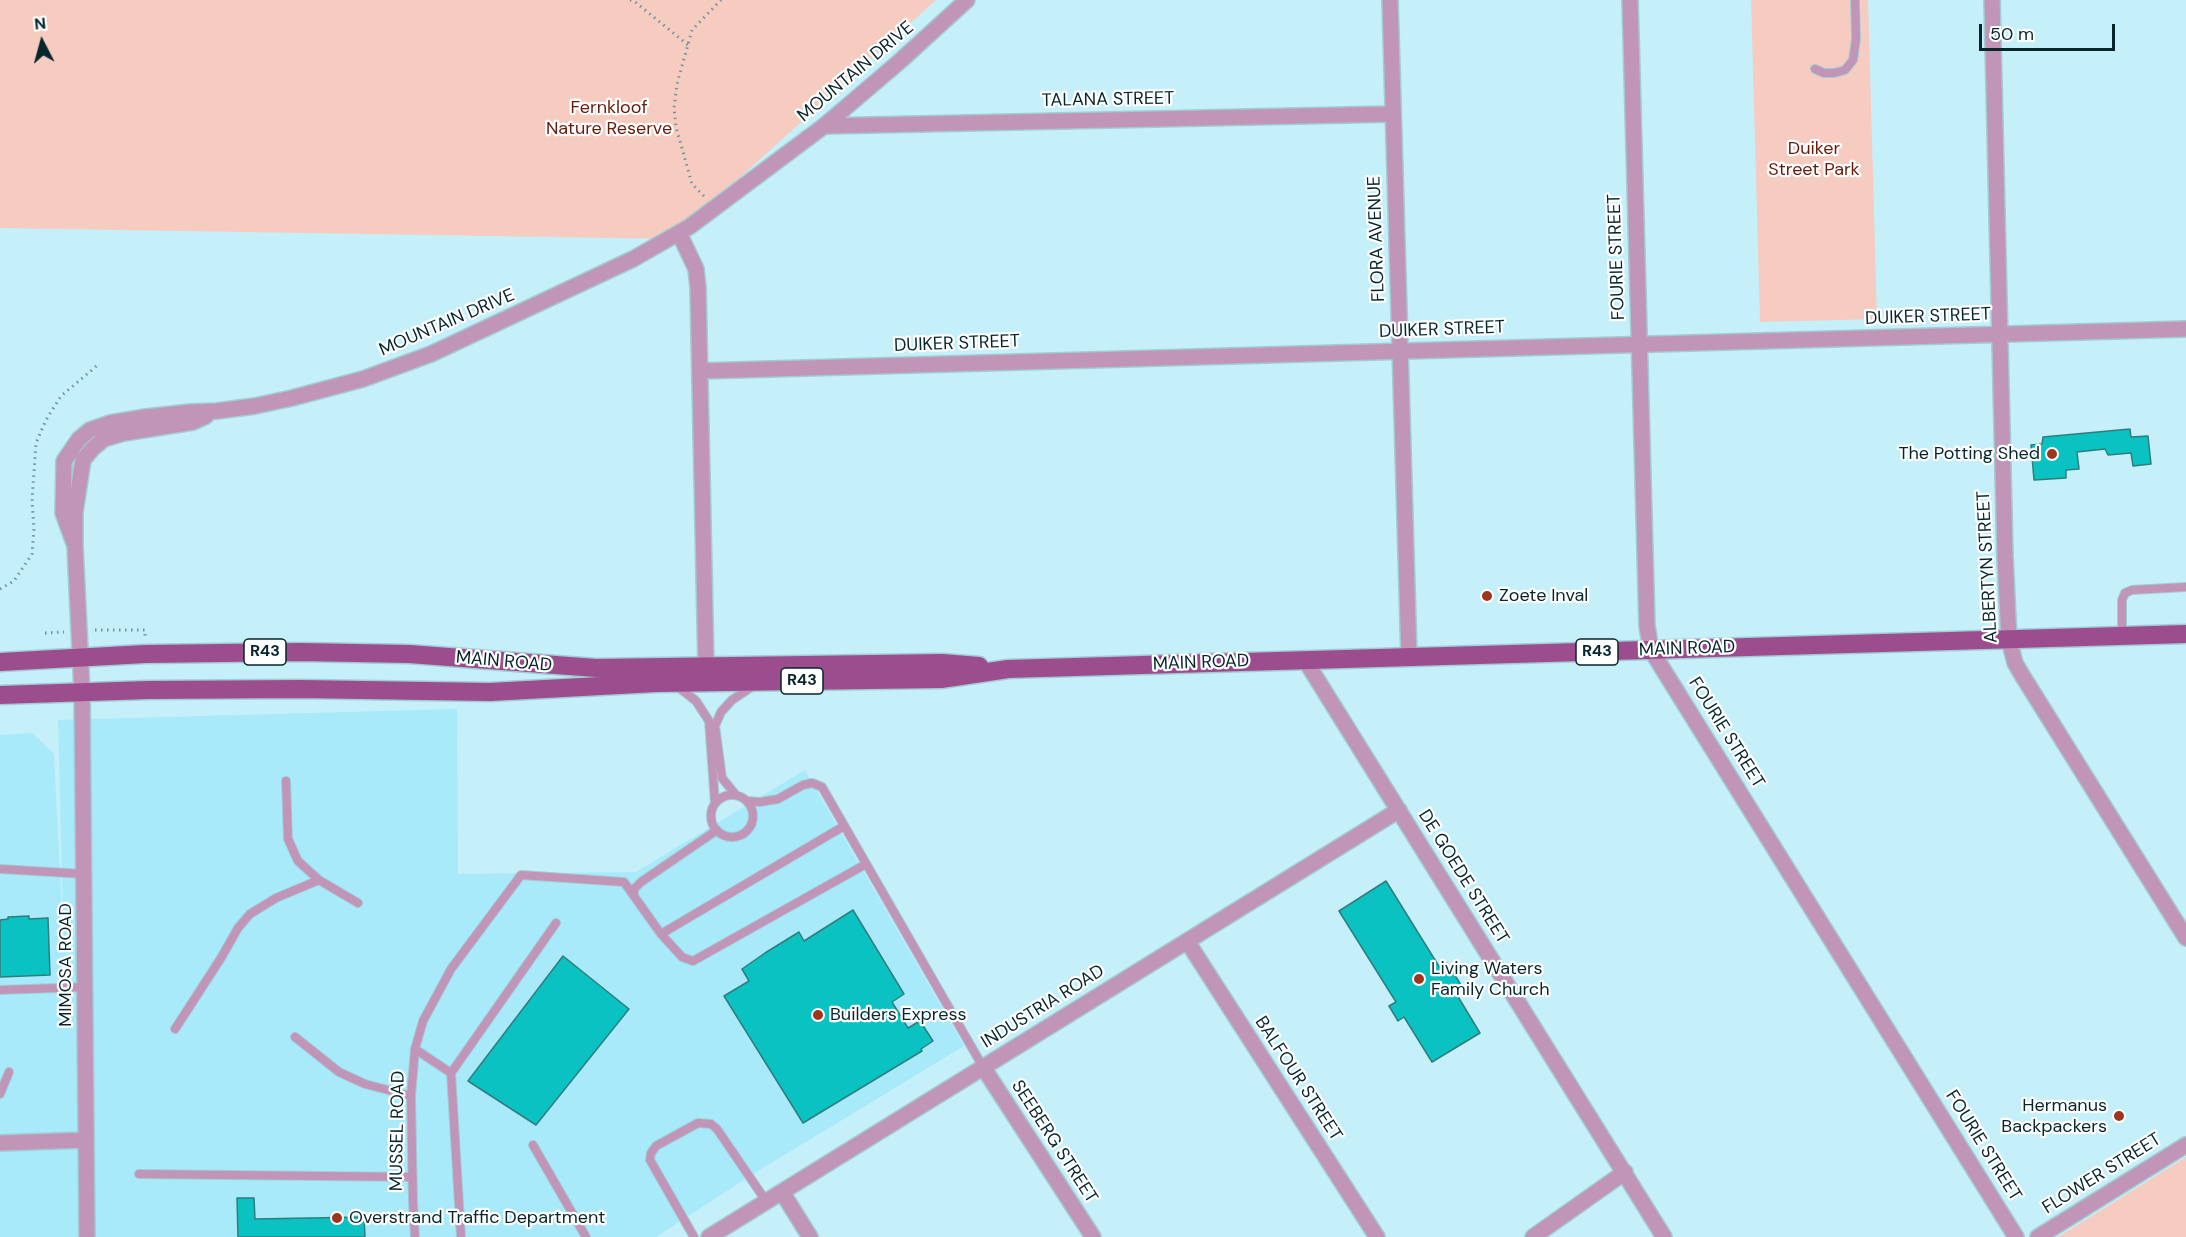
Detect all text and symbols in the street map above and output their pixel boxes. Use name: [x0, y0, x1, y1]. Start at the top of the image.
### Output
north arrow: [12, 12, 72, 72]
scale bar: [1982, 12, 2118, 50]
text: N: [33, 13, 47, 35]
street label: MOUNTAIN DRIVE: [794, 17, 918, 127]
text: 50 m: [1990, 22, 2034, 46]
street label: TALANA STREET: [1042, 88, 1174, 112]
park label: Fernkloof Nature Reserve: [546, 97, 672, 140]
park label: Duiker Street Park: [1768, 138, 1860, 180]
street label: FLORA AVENUE: [1364, 176, 1390, 302]
street label: FOURIE STREET: [1604, 193, 1630, 321]
street label: MOUNTAIN DRIVE: [376, 285, 518, 361]
street label: DUIKER STREET: [1865, 304, 1991, 330]
street label: DUIKER STREET: [1379, 317, 1505, 343]
street label: DUIKER STREET: [894, 331, 1020, 357]
place label: The Potting Shed: [1898, 443, 2040, 465]
marker: The Potting Shed: [2045, 447, 2059, 461]
street label: ALBERTYN STREET: [1973, 490, 2003, 644]
place label: Zoete Inval: [1499, 585, 1588, 607]
marker: Zoete Inval: [1480, 589, 1494, 603]
street label: MAIN ROAD: [1638, 637, 1736, 661]
road number: R43: [244, 639, 286, 665]
road number: R43: [1576, 639, 1618, 665]
street label: MAIN ROAD: [455, 647, 553, 677]
street label: MAIN ROAD: [1152, 651, 1250, 675]
road number: R43: [781, 668, 823, 694]
street label: FOURIE STREET: [1683, 674, 1769, 792]
street label: DE GOEDE STREET: [1413, 806, 1513, 948]
street label: MIMOSA ROAD: [55, 903, 77, 1027]
place label: Living Waters Family Church: [1431, 958, 1550, 1000]
street label: INDUSTRIA ROAD: [978, 961, 1108, 1053]
marker: Living Waters Family Church: [1412, 972, 1426, 986]
place label: Builders Express: [830, 1004, 966, 1026]
marker: Builders Express: [811, 1008, 825, 1022]
street label: BALFOUR STREET: [1250, 1013, 1346, 1145]
street label: MUSSEL ROAD: [386, 1071, 410, 1191]
street label: SEEBERG STREET: [1006, 1076, 1102, 1208]
street label: FOURIE STREET: [1940, 1087, 2026, 1205]
place label: Hermanus Backpackers: [2001, 1095, 2107, 1138]
marker: Hermanus Backpackers: [2112, 1109, 2126, 1123]
street label: FLOWER STREET: [2039, 1129, 2165, 1219]
place label: Overstrand Traffic Department: [349, 1207, 605, 1229]
marker: Overstrand Traffic Department: [330, 1211, 344, 1225]

